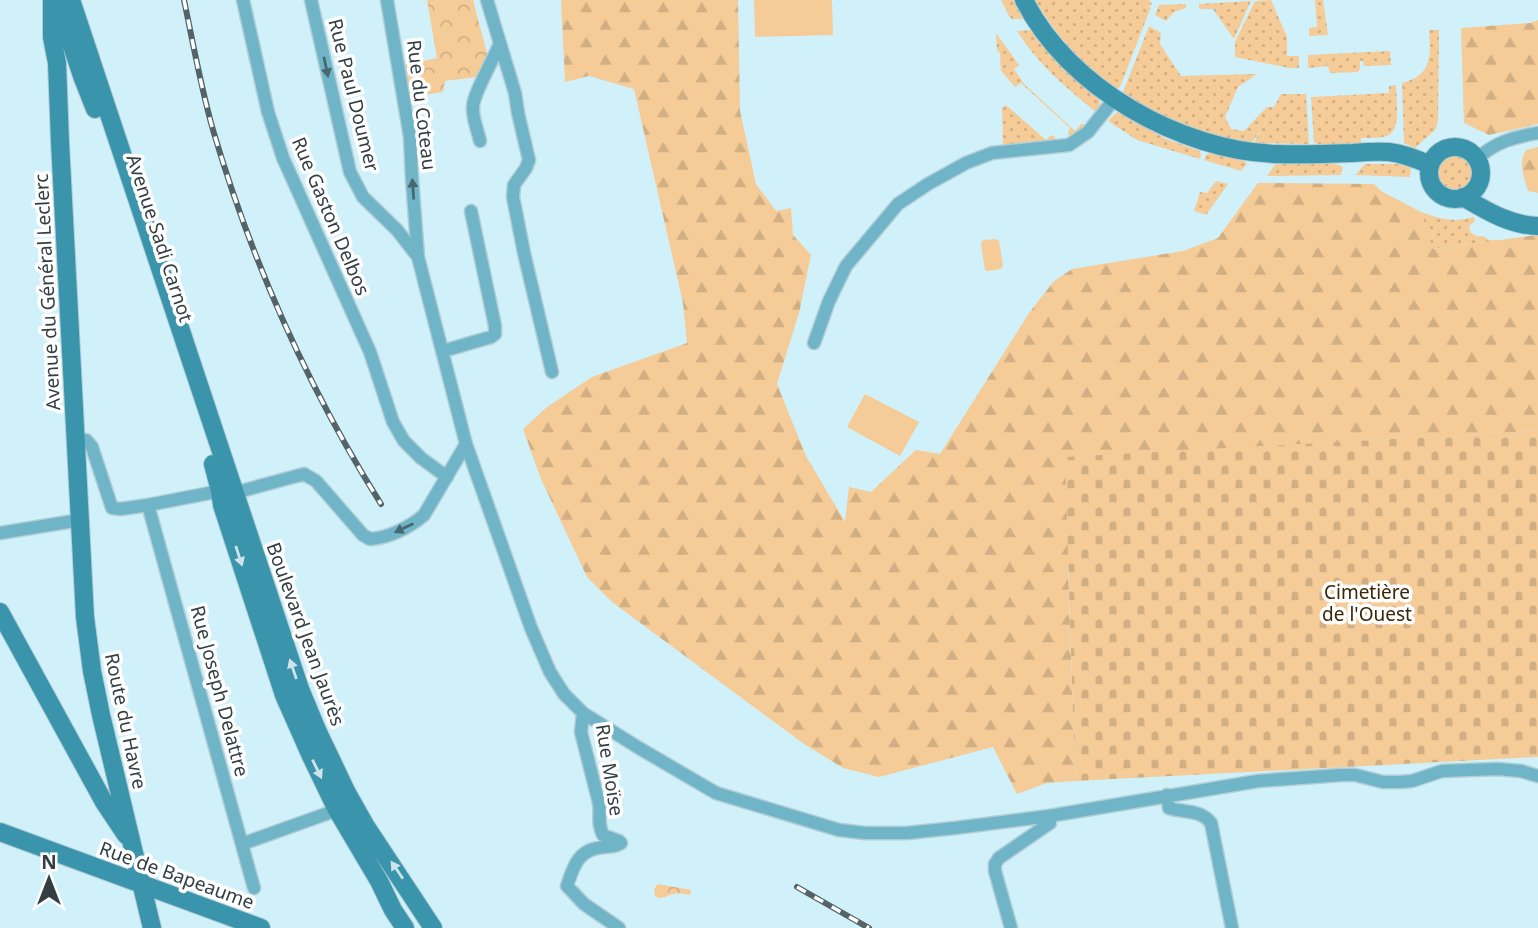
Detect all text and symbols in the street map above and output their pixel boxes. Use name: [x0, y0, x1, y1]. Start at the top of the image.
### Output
street label: Rue Paul Doumer: [322, 16, 386, 174]
street label: Rue du Coteau: [401, 38, 443, 172]
one-way arrow: [321, 56, 332, 78]
street label: Rue Gaston Delbos: [286, 133, 376, 299]
street label: Avenue Sadi Carnot: [121, 151, 199, 325]
street label: Avenue du Général Leclerc: [28, 173, 66, 411]
one-way arrow: [407, 178, 418, 200]
one-way arrow: [394, 522, 414, 534]
street label: Boulevard Jean Jaurès: [261, 539, 351, 729]
one-way arrow: [234, 546, 244, 567]
park label: Cimetière de l'Ouest: [1322, 579, 1412, 627]
street label: Rue Joseph Delattre: [185, 603, 255, 779]
street label: Route du Havre: [99, 651, 153, 791]
one-way arrow: [287, 658, 298, 679]
street label: Rue Moïse: [590, 722, 630, 818]
one-way arrow: [312, 759, 323, 779]
street label: Rue de Bapeaume: [96, 835, 258, 915]
north arrow: [14, 844, 84, 914]
text: N: [41, 849, 57, 875]
one-way arrow: [390, 861, 403, 880]

